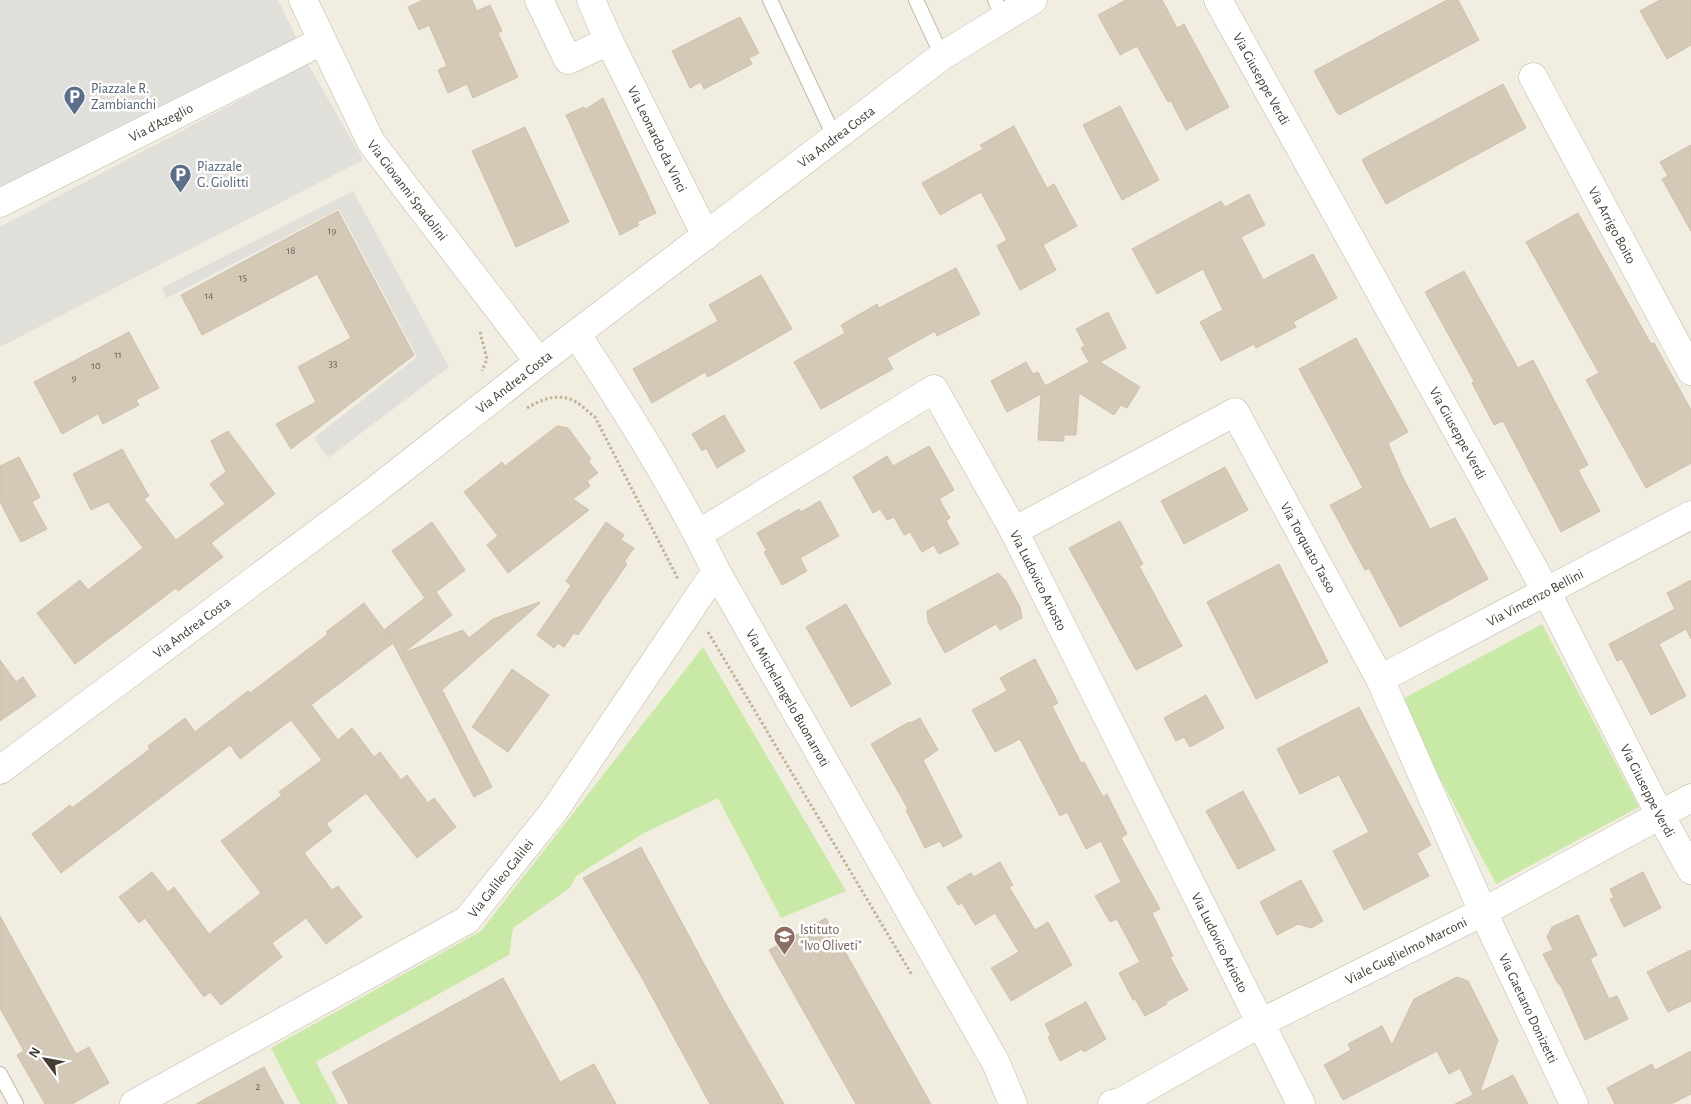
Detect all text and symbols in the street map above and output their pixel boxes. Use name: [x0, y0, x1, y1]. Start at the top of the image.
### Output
street label: Via Giuseppe Verdi: [1230, 31, 1292, 127]
place label: Piazzale R. Zambianchi: [91, 82, 156, 112]
parking icon: Piazzale R. Zambianchi: [63, 84, 87, 115]
street label: Via Leonardo da Vinci: [624, 84, 689, 195]
street label: Via d'Azeglio: [127, 101, 195, 145]
street label: Via Andrea Costa: [796, 103, 878, 171]
street label: Via Giovanni Spadolini: [364, 138, 450, 244]
place label: Piazzale G. Giolitti: [197, 160, 249, 190]
parking icon: Piazzale G. Giolitti: [169, 162, 193, 193]
street label: Via Arrigo Boito: [1585, 185, 1638, 266]
house number: 19: [328, 225, 336, 236]
house number: 18: [287, 245, 296, 256]
house number: 15: [239, 272, 248, 283]
house number: 14: [204, 290, 214, 301]
street label: Via Andrea Costa: [474, 348, 555, 416]
house number: 11: [114, 349, 122, 360]
house number: 33: [328, 358, 338, 369]
house number: 10: [91, 360, 101, 371]
house number: 9: [71, 372, 77, 383]
street label: Via Giuseppe Verdi: [1426, 385, 1488, 482]
street label: Via Torquato Tasso: [1277, 500, 1338, 596]
street label: Via Ludovico Ariosto: [1007, 528, 1069, 633]
street label: Via Vincenzo Bellini: [1485, 567, 1586, 629]
street label: Via Andrea Costa: [151, 594, 234, 661]
street label: Via Michelangelo Buonarroti: [743, 627, 832, 769]
street label: Via Giuseppe Verdi: [1617, 742, 1677, 840]
street label: Via Galileo Galilei: [466, 837, 537, 921]
street label: Via Ludovico Ariosto: [1188, 890, 1250, 995]
street label: Viale Guglielmo Marconi: [1343, 915, 1469, 987]
place label: Istituto "Ivo Oliveti": [800, 923, 862, 953]
school or university icon: Istituto "Ivo Oliveti": [772, 925, 796, 956]
street label: Via Gaetano Donizetti: [1496, 952, 1560, 1065]
north arrow: [20, 1034, 70, 1084]
text: N: [26, 1045, 43, 1060]
house number: 2: [255, 1081, 261, 1092]

